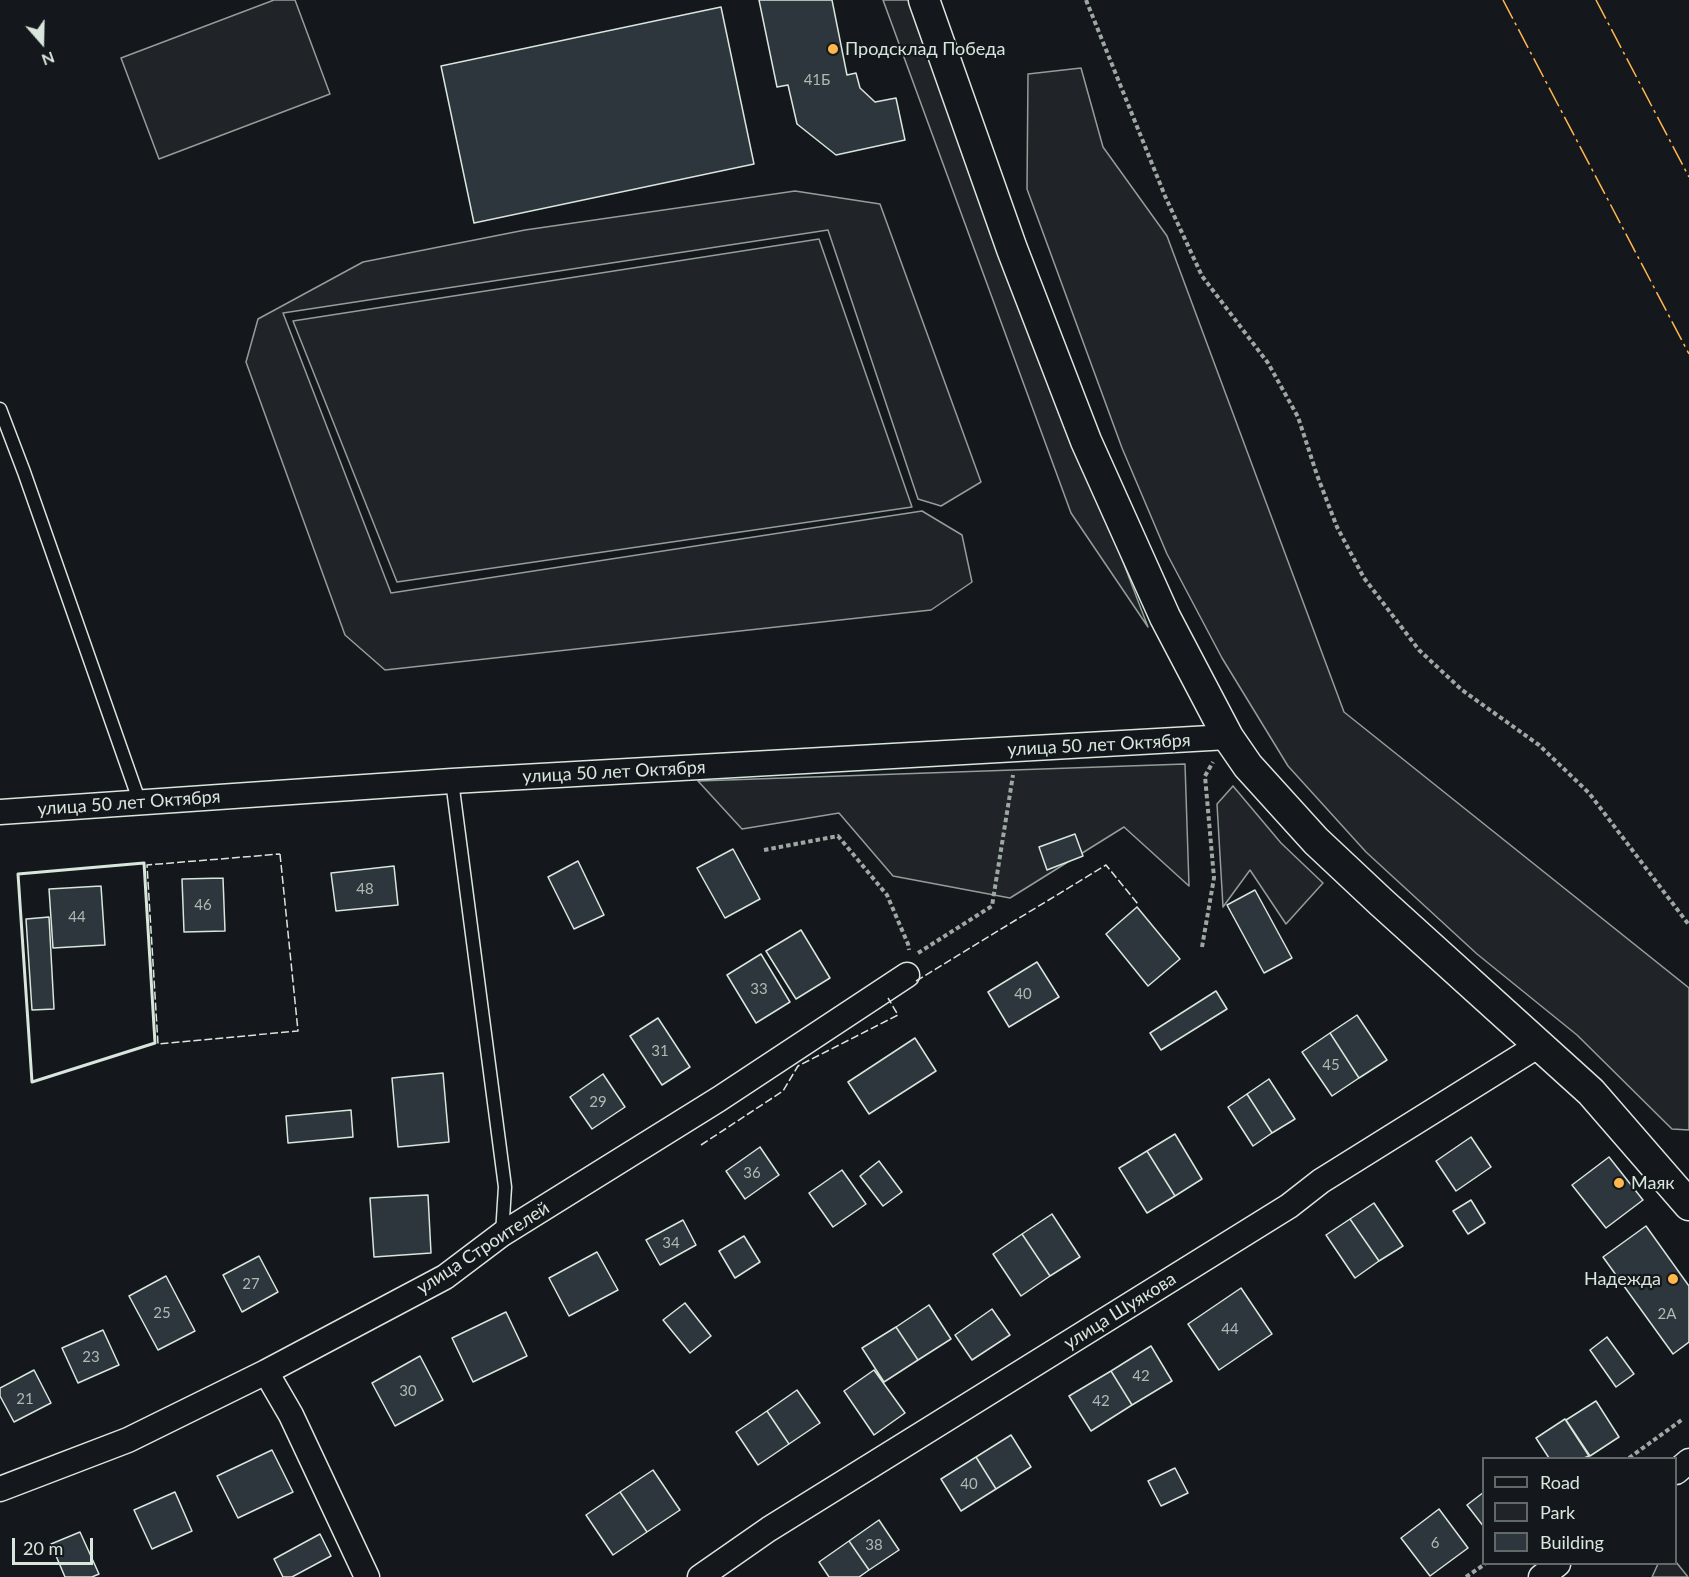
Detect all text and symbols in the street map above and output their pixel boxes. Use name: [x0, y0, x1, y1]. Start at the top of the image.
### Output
north arrow: [12, 12, 72, 72]
place label: Продсклад Победа: [845, 38, 1005, 60]
marker: Продсклад Победа: [826, 42, 840, 56]
text: N: [39, 48, 57, 70]
house number: 41Б: [804, 71, 830, 89]
street label: улица 50 лет Октября: [1007, 729, 1191, 761]
street label: улица 50 лет Октября: [522, 756, 706, 788]
street label: улица 50 лет Октября: [37, 786, 221, 820]
house number: 48: [356, 880, 374, 898]
house number: 46: [194, 896, 212, 914]
house number: 44: [68, 908, 86, 926]
house number: 33: [750, 980, 768, 998]
house number: 40: [1014, 985, 1032, 1003]
house number: 31: [651, 1042, 669, 1060]
house number: 45: [1322, 1056, 1340, 1074]
house number: 29: [589, 1093, 607, 1111]
house number: 36: [743, 1164, 761, 1182]
place label: Маяк: [1631, 1172, 1675, 1194]
marker: Маяк: [1612, 1176, 1626, 1190]
street label: улица Строителей: [413, 1197, 553, 1299]
house number: 34: [662, 1234, 680, 1252]
street label: улица Шуякова: [1060, 1268, 1180, 1354]
place label: Надежда: [1584, 1268, 1661, 1290]
marker: Надежда: [1666, 1272, 1680, 1286]
house number: 27: [242, 1275, 260, 1293]
house number: 25: [153, 1304, 171, 1322]
house number: 2А: [1658, 1305, 1676, 1323]
house number: 44: [1221, 1320, 1239, 1338]
house number: 23: [82, 1348, 100, 1366]
house number: 42: [1132, 1367, 1150, 1385]
house number: 30: [399, 1382, 417, 1400]
house number: 21: [16, 1390, 34, 1408]
house number: 42: [1092, 1392, 1110, 1410]
legend: [1482, 1457, 1677, 1565]
text: Road: [1540, 1471, 1580, 1493]
house number: 40: [960, 1475, 978, 1493]
text: Park: [1540, 1501, 1575, 1523]
scale bar: [15, 1526, 96, 1564]
text: Building: [1540, 1531, 1604, 1553]
house number: 6: [1431, 1534, 1439, 1552]
house number: 38: [865, 1536, 883, 1554]
text: 20 m: [23, 1537, 63, 1559]

